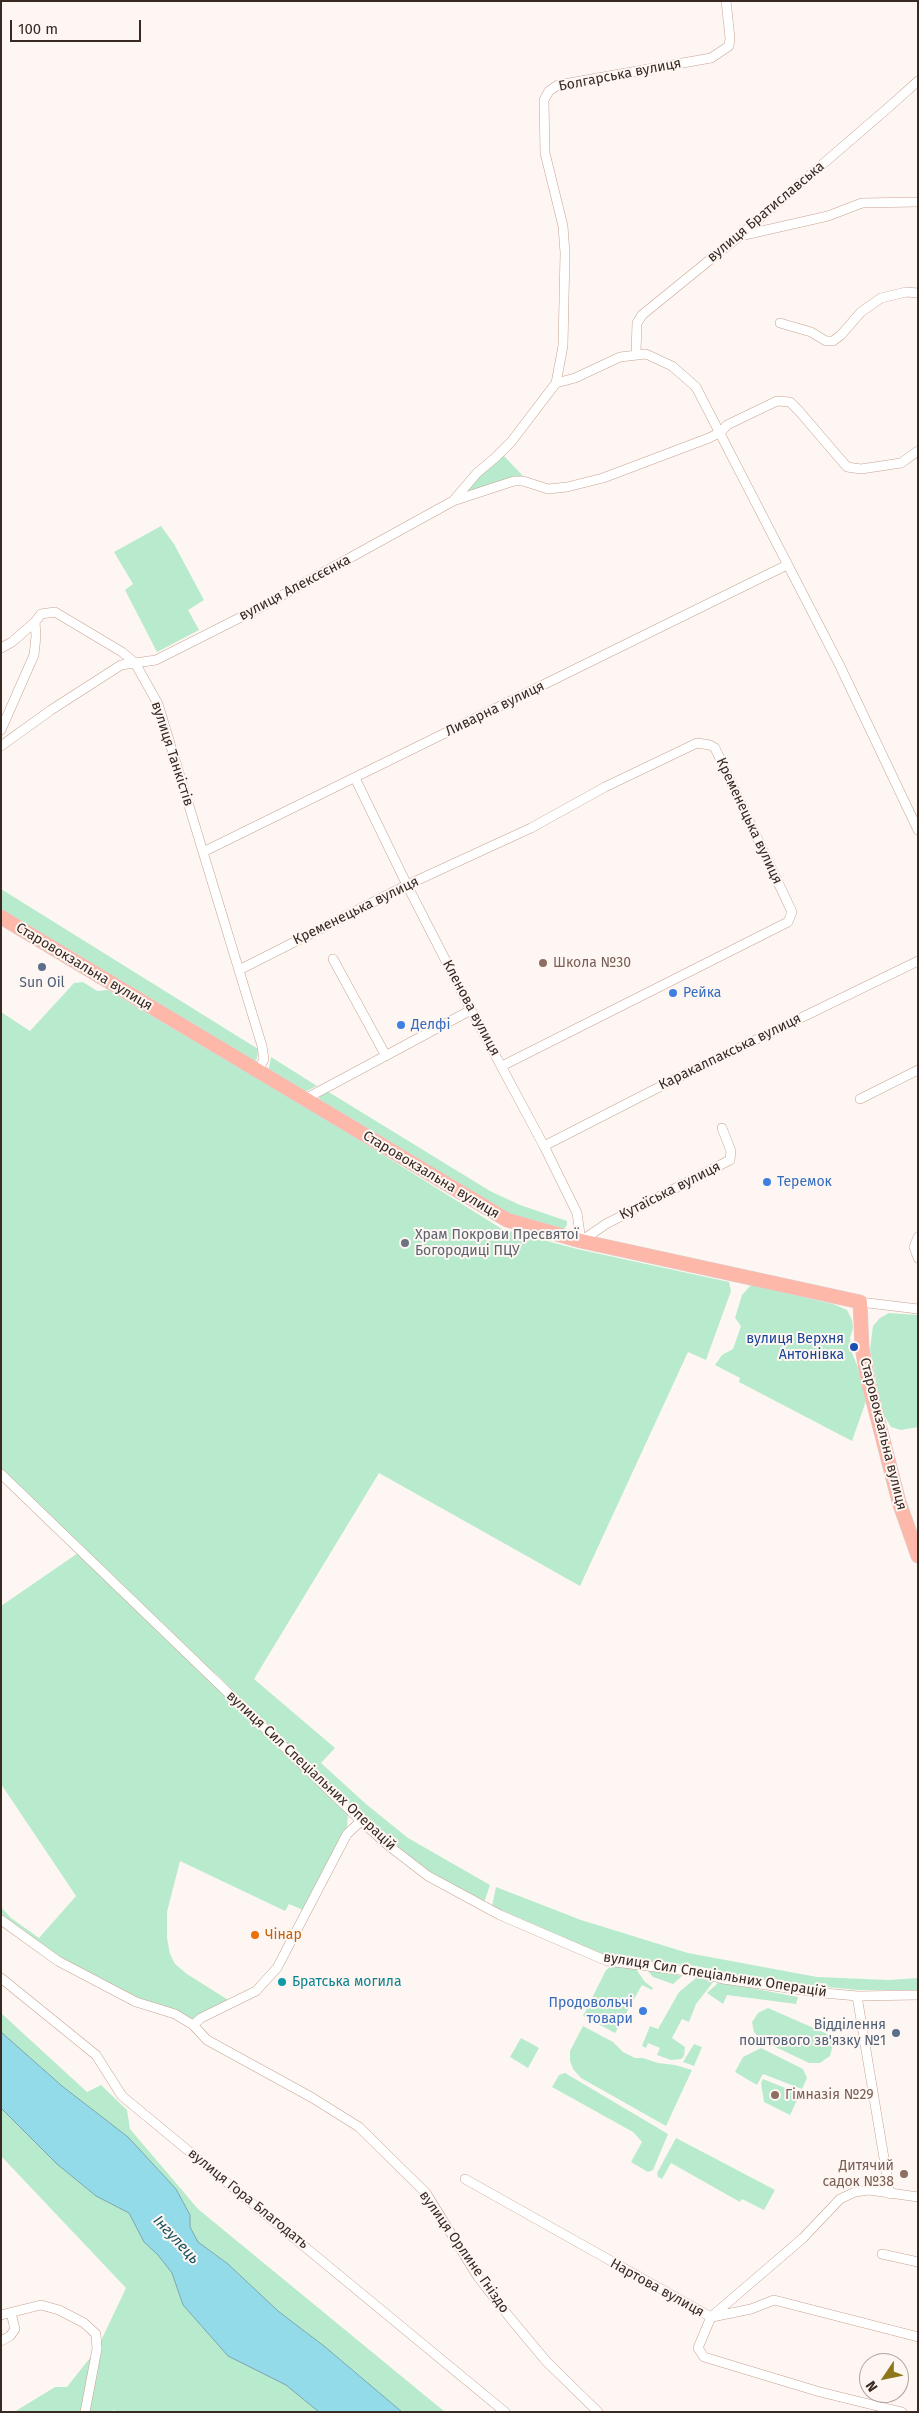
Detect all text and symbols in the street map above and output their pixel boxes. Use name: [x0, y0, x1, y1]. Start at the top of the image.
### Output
scale bar: [12, 10, 144, 42]
text: 100 m: [18, 20, 58, 38]
street label: Болгарська вулиця: [557, 55, 683, 95]
street label: вулиця Братиславська: [704, 158, 828, 266]
street label: вулиця Алексєєнка: [236, 551, 354, 625]
street label: Ливарна вулиця: [443, 678, 547, 740]
street label: вулиця Танкістів: [147, 700, 197, 808]
street label: Кременецька вулиця: [712, 755, 786, 887]
street label: Кременецька вулиця: [290, 873, 422, 949]
street label: Старовокзальна вулиця: [13, 920, 155, 1014]
place label: Школа №30: [553, 955, 631, 971]
street label: Кленова вулиця: [439, 957, 503, 1059]
marker: Школа №30: [537, 957, 549, 969]
marker: Sun Oil: [36, 961, 48, 973]
place label: Sun Oil: [19, 975, 65, 991]
place label: Рейка: [683, 985, 721, 1001]
marker: Рейка: [667, 987, 679, 999]
street label: Каракалпакська вулиця: [656, 1010, 804, 1094]
place label: Делфі: [411, 1017, 450, 1033]
marker: Делфі: [395, 1019, 407, 1031]
street label: Старовокзальна вулиця: [360, 1128, 502, 1222]
street label: Кутаїська вулиця: [617, 1158, 723, 1224]
place label: Теремок: [777, 1174, 832, 1190]
marker: Теремок: [761, 1176, 773, 1188]
place label: Храм Покрови Пресвятої Богородиці ПЦУ: [415, 1227, 579, 1260]
marker: Храм Покрови Пресвятої Богородиці ПЦУ: [399, 1237, 411, 1249]
place label: вулиця Верхня Антонівка: [746, 1331, 844, 1364]
marker: вулиця Верхня Антонівка: [848, 1341, 860, 1353]
street label: Старовокзальна вулиця: [856, 1356, 910, 1512]
street label: вулиця Сил Спеціальних Операцій: [223, 1688, 399, 1854]
place label: Чінар: [265, 1927, 302, 1943]
marker: Чінар: [249, 1929, 261, 1941]
street label: вулиця Сил Спеціальних Операцій: [602, 1949, 828, 2001]
place label: Братська могила: [292, 1974, 402, 1990]
marker: Братська могила: [276, 1976, 288, 1988]
place label: Продовольчі товари: [549, 1995, 633, 2028]
marker: Продовольчі товари: [637, 2005, 649, 2017]
place label: Відділення поштового зв'язку №1: [739, 2017, 886, 2050]
marker: Відділення поштового зв'язку №1: [890, 2027, 902, 2039]
place label: Гімназія №29: [785, 2087, 874, 2103]
marker: Гімназія №29: [769, 2089, 781, 2101]
street label: вулиця Гора Благодать: [184, 2145, 312, 2253]
place label: Дитячий садок №38: [822, 2158, 894, 2190]
marker: Дитячий садок №38: [898, 2168, 910, 2180]
street label: вулиця Орлине Гніздо: [415, 2188, 513, 2316]
water label: Інгулець: [149, 2212, 203, 2268]
street label: Нартова вулиця: [607, 2255, 707, 2321]
north arrow: [859, 2353, 909, 2403]
text: N: [862, 2378, 882, 2395]

